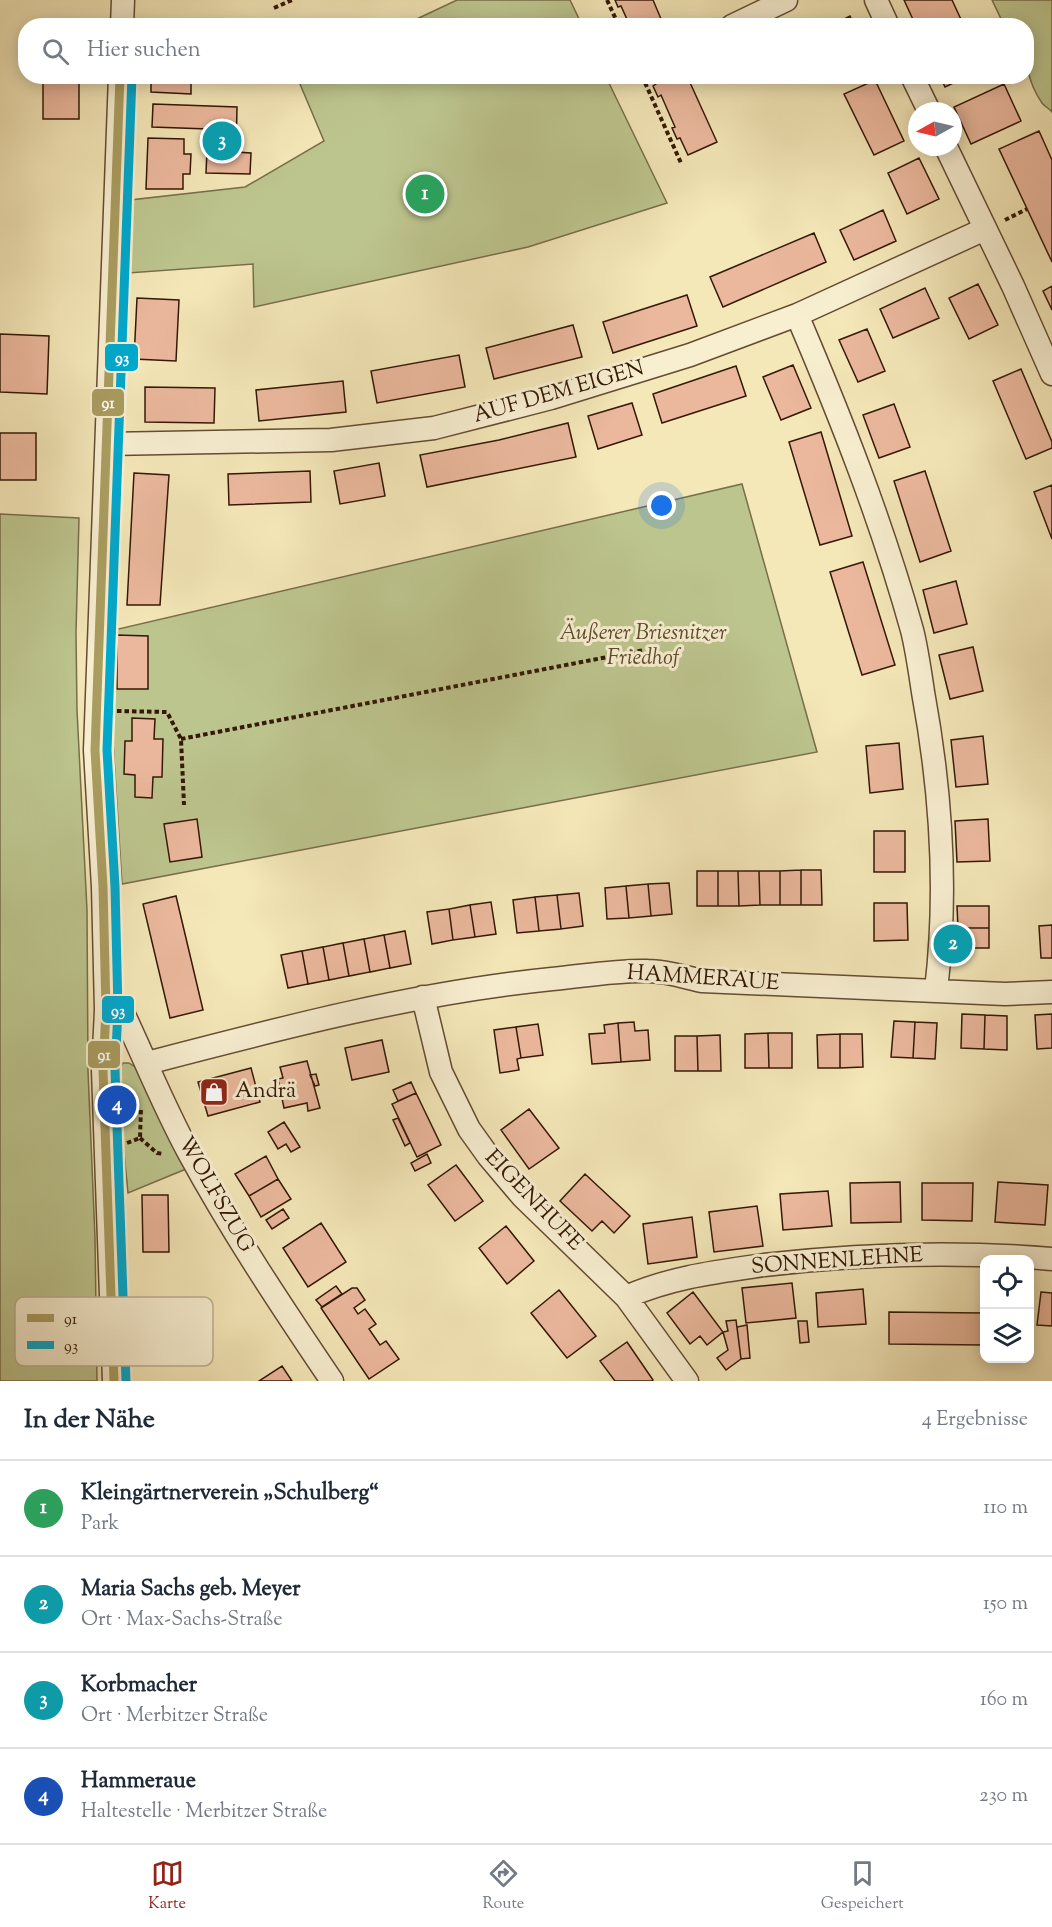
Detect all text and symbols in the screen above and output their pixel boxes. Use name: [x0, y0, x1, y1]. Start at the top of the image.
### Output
search box: [18, 18, 1034, 84]
icon: search: [39, 35, 72, 68]
text: Hier suchen: [87, 35, 201, 67]
north arrow: [908, 102, 962, 156]
pin: 3: [202, 118, 242, 164]
pin: 1: [406, 172, 444, 216]
line badge: 93: [104, 343, 139, 372]
text: 93: [115, 348, 130, 371]
street label: AUF DEM EIGEN: [470, 353, 648, 433]
line badge: 91: [91, 388, 125, 417]
text: 91: [101, 393, 115, 416]
your location: [647, 491, 676, 520]
park label: Äußerer Briesnitzer Friedhof: [559, 618, 727, 675]
pin: 2: [934, 922, 972, 966]
street label: HAMMERAUE: [626, 958, 780, 1000]
line badge: 93: [101, 995, 135, 1024]
text: 93: [111, 1001, 126, 1024]
line badge: 91: [87, 1040, 121, 1069]
text: 91: [97, 1045, 111, 1068]
shop icon: Andrä: [198, 1076, 230, 1108]
place label: Andrä: [235, 1076, 296, 1108]
pin: 4: [98, 1082, 136, 1128]
street label: WOLFSZUG: [169, 1131, 261, 1259]
street label: EIGENHUFE: [476, 1143, 590, 1259]
street label: SONNENLEHNE: [750, 1240, 924, 1284]
map controls: [980, 1255, 1034, 1363]
button: locate: [980, 1255, 1034, 1309]
legend: [15, 1297, 213, 1366]
text: 91: [64, 1309, 78, 1332]
button: layers: [980, 1309, 1034, 1363]
text: 93: [64, 1336, 78, 1359]
text: In der Nähe: [24, 1402, 155, 1439]
text: 4 Ergebnisse: [922, 1406, 1028, 1435]
text: Kleingärtnerverein „Schulberg“: [81, 1478, 379, 1510]
text: 1: [40, 1494, 47, 1523]
text: 110 m: [983, 1494, 1028, 1523]
text: Park: [81, 1510, 119, 1539]
text: Maria Sachs geb. Meyer: [81, 1574, 301, 1606]
text: 2: [39, 1590, 48, 1619]
text: 150 m: [983, 1590, 1028, 1619]
text: Ort · Max-Sachs-Straße: [81, 1606, 283, 1635]
text: Korbmacher: [81, 1670, 197, 1702]
text: 3: [39, 1686, 48, 1715]
text: 160 m: [980, 1686, 1028, 1715]
text: Ort · Merbitzer Straße: [81, 1702, 268, 1731]
text: Hammeraue: [81, 1766, 196, 1798]
text: 4: [38, 1782, 49, 1811]
text: 230 m: [979, 1782, 1028, 1811]
text: Haltestelle · Merbitzer Straße: [81, 1798, 327, 1827]
tab: Karte: [148, 1857, 186, 1916]
tab: Route: [482, 1857, 524, 1916]
tab: Gespeichert: [821, 1857, 904, 1916]

